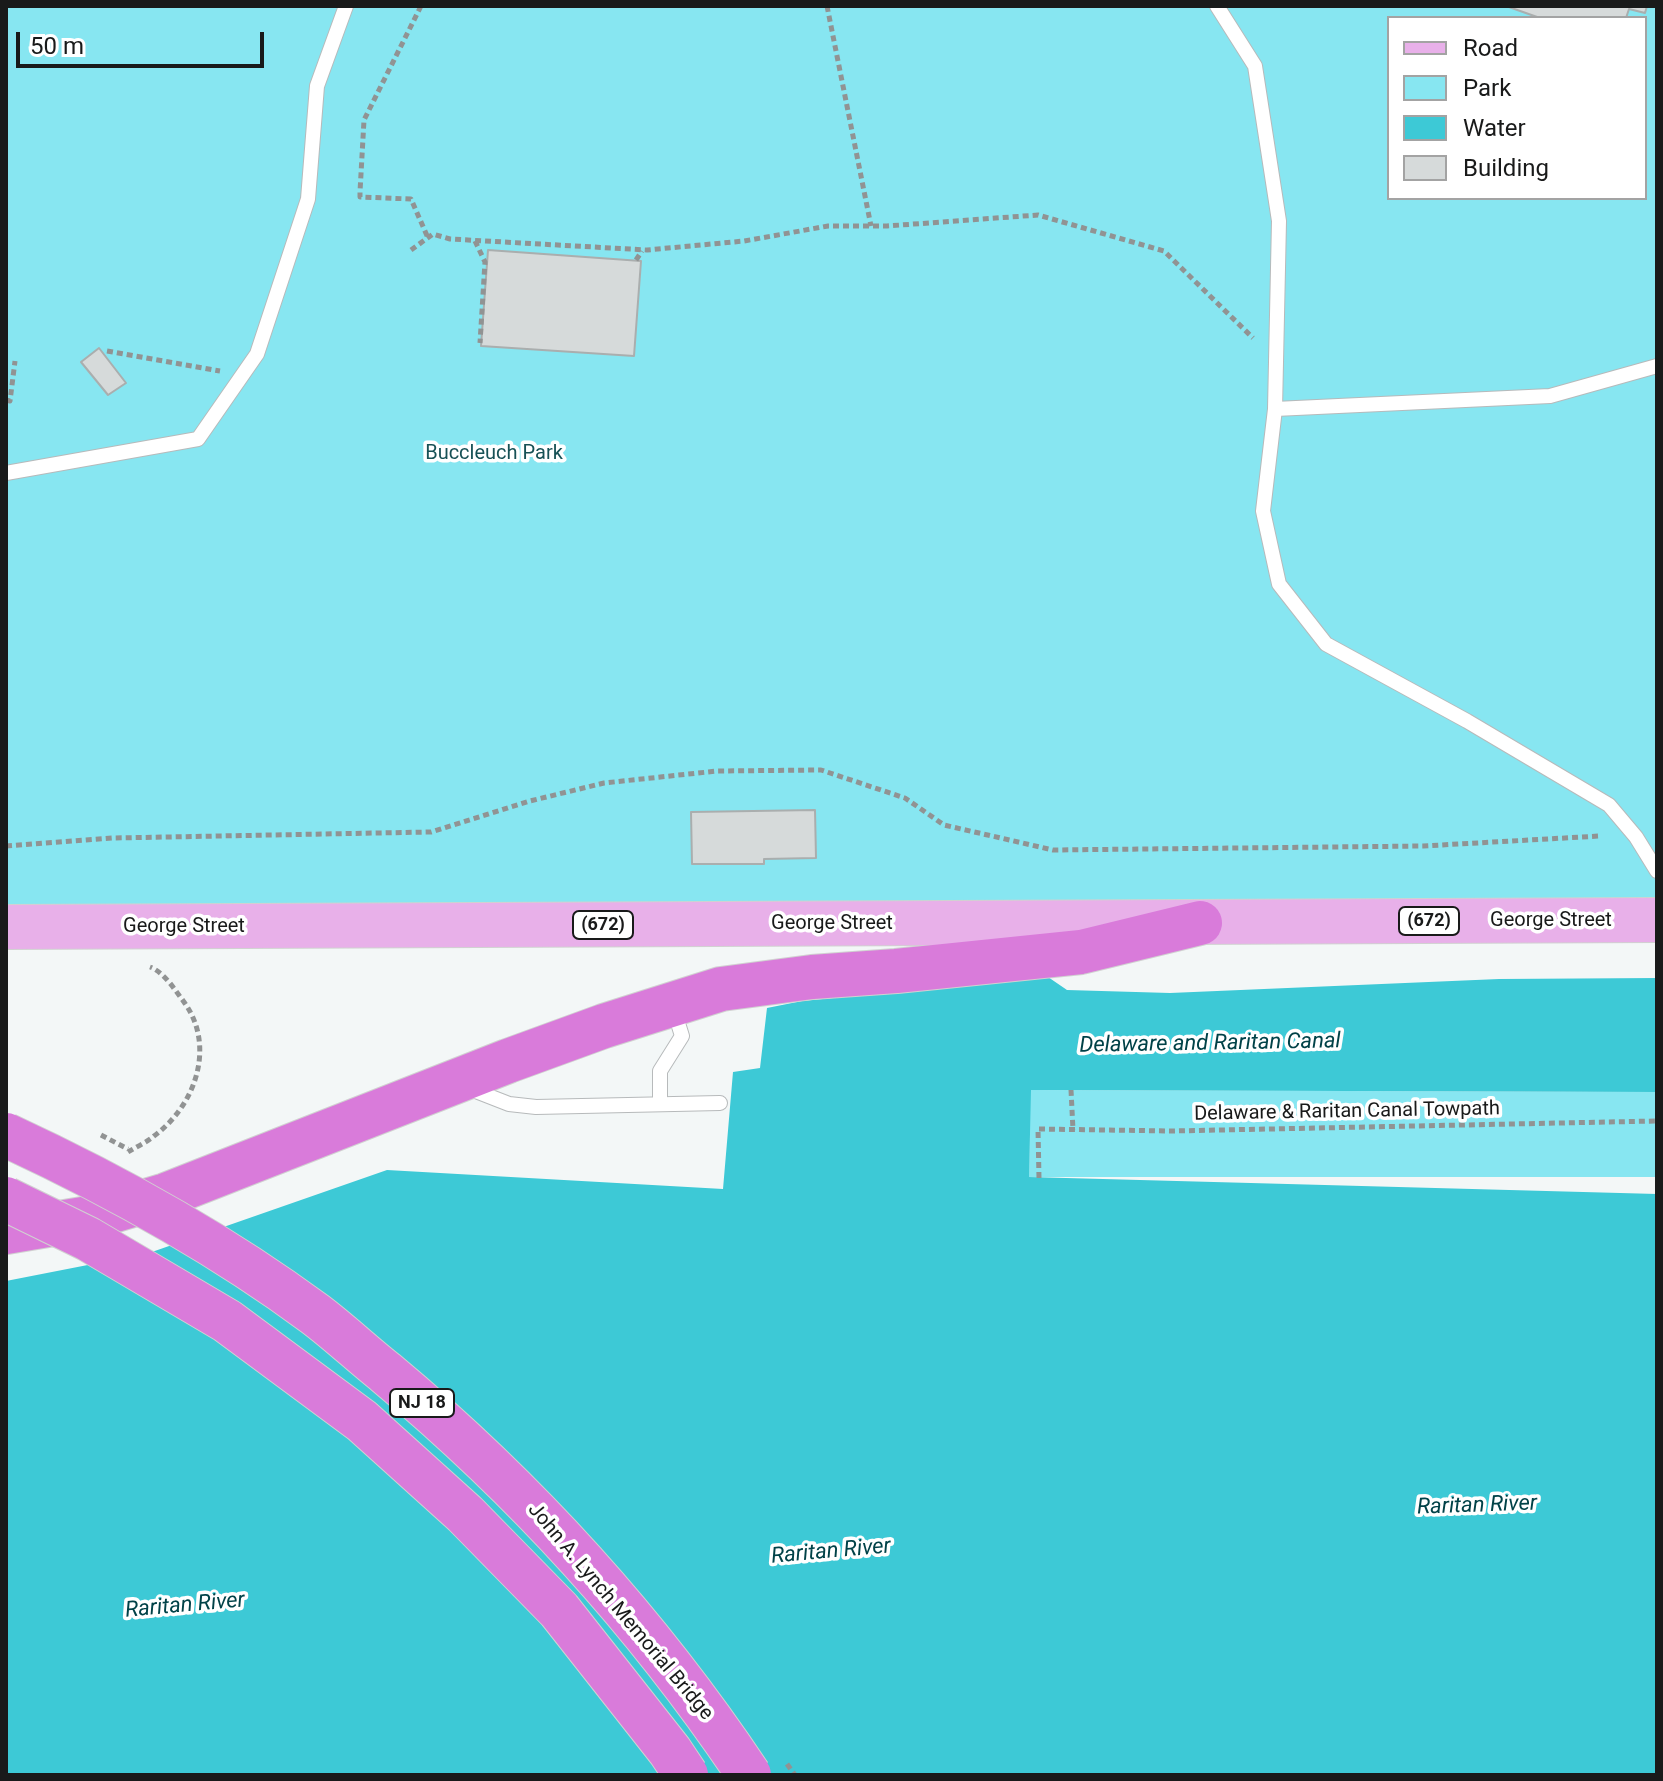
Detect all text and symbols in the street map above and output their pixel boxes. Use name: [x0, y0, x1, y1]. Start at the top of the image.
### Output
scale bar: [20, 16, 268, 66]
legend: [1387, 16, 1647, 200]
text: 50 m: [30, 32, 84, 60]
text: Road: [1463, 34, 1518, 62]
text: Park: [1463, 74, 1511, 102]
text: Water: [1463, 114, 1526, 142]
text: Building: [1463, 154, 1549, 182]
park label: Buccleuch Park: [425, 442, 563, 466]
road number: (672): [1399, 907, 1459, 935]
street label: George Street: [1490, 909, 1612, 933]
road number: (672): [573, 911, 633, 939]
street label: George Street: [771, 912, 893, 936]
street label: George Street: [123, 915, 245, 939]
water label: Delaware and Raritan Canal: [1079, 1029, 1341, 1059]
street label: Delaware & Raritan Canal Towpath: [1194, 1097, 1500, 1127]
road number: NJ 18: [390, 1389, 454, 1417]
water label: Raritan River: [1417, 1491, 1537, 1521]
street label: John A. Lynch Memorial Bridge: [522, 1499, 718, 1725]
water label: Raritan River: [770, 1534, 892, 1570]
water label: Raritan River: [124, 1588, 246, 1624]

